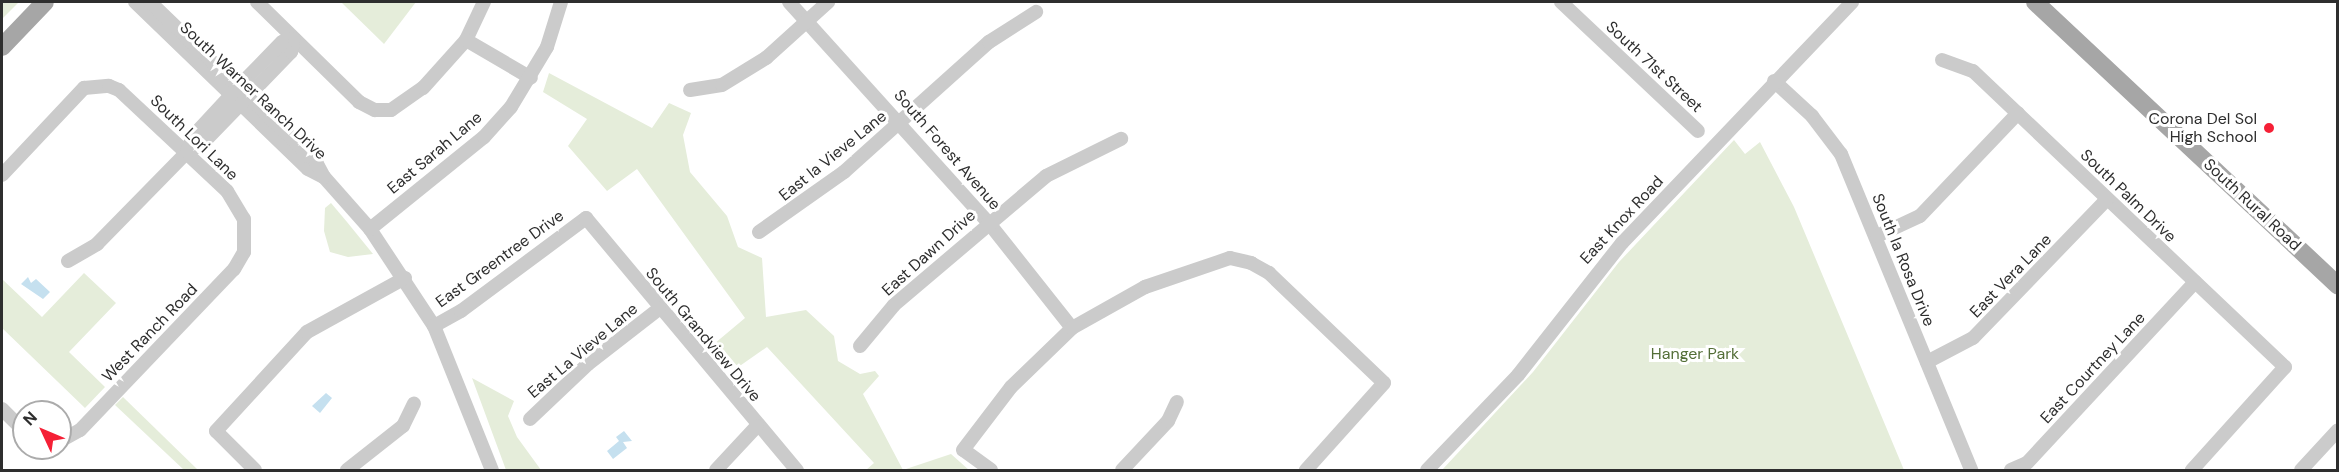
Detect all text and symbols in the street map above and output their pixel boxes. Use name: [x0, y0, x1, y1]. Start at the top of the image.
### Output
street label: South 71st Street: [1602, 17, 1706, 117]
street label: South Warner Ranch Drive: [176, 18, 330, 164]
street label: South Forest Avenue: [890, 86, 1004, 214]
street label: South Lori Lane: [146, 91, 242, 185]
street label: East la Vieve Lane: [775, 107, 891, 205]
street label: East Sarah Lane: [384, 108, 486, 198]
place label: Corona Del Sol High School: [2149, 109, 2257, 147]
marker: Corona Del Sol High School: [2262, 121, 2276, 135]
street label: South Palm Drive: [2076, 146, 2180, 246]
street label: South Rural Road: [2199, 155, 2305, 255]
street label: East Knox Road: [1576, 172, 1668, 268]
street label: South la Rosa Drive: [1868, 191, 1938, 329]
street label: East Greentree Drive: [432, 206, 568, 312]
street label: East Dawn Drive: [878, 206, 980, 300]
street label: East Vera Lane: [1966, 230, 2056, 322]
street label: South Grandview Drive: [641, 264, 765, 406]
street label: West Ranch Road: [98, 280, 202, 386]
street label: East La Vieve Lane: [524, 299, 642, 403]
street label: East Courtney Lane: [2037, 309, 2149, 427]
park label: Hanger Park: [1651, 344, 1739, 364]
north arrow: [12, 400, 72, 460]
text: N: [19, 407, 42, 430]

